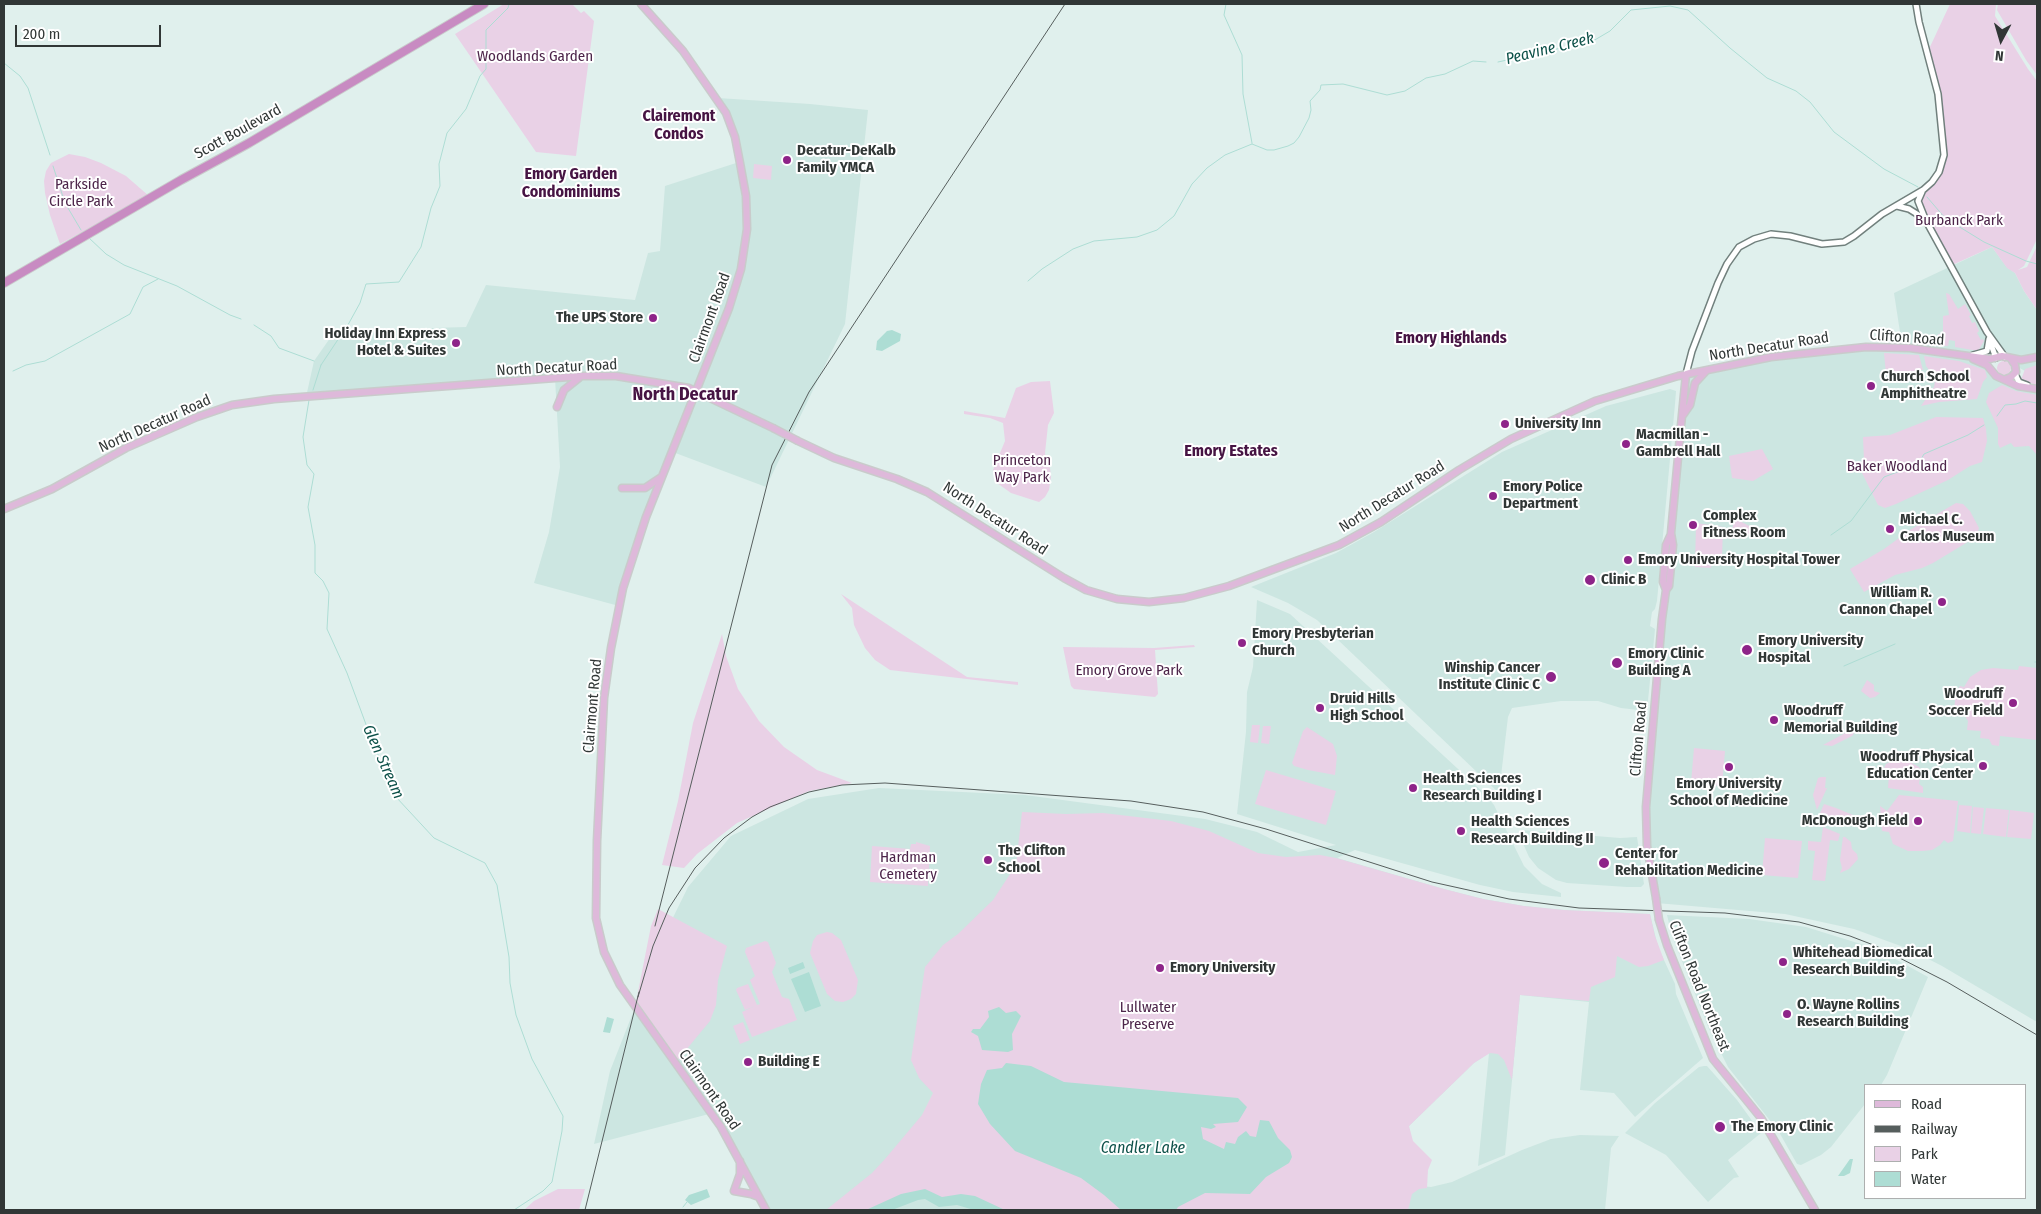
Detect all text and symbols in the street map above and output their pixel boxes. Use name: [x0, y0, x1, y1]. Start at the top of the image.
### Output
scale bar: [18, 15, 164, 47]
north arrow: [1976, 15, 2026, 65]
text: 200 m: [23, 25, 60, 43]
water label: Peavine Creek: [1504, 29, 1596, 69]
text: N: [1994, 47, 2004, 64]
park label: Woodlands Garden: [477, 48, 593, 66]
street label: Scott Boulevard: [191, 101, 285, 163]
district label: Clairemont Condos: [643, 107, 715, 145]
place label: Decatur-DeKalb Family YMCA: [797, 142, 896, 177]
marker: Decatur-DeKalb Family YMCA: [781, 154, 793, 166]
district label: Emory Garden Condominiums: [522, 165, 620, 203]
park label: Parkside Circle Park: [49, 176, 113, 211]
park label: Burbanck Park: [1915, 212, 2003, 230]
street label: Clairmont Road: [685, 270, 735, 366]
place label: The UPS Store: [556, 309, 643, 327]
marker: The UPS Store: [647, 312, 659, 324]
place label: Holiday Inn Express Hotel & Suites: [324, 325, 446, 360]
street label: Clifton Road: [1869, 326, 1945, 350]
district label: Emory Highlands: [1395, 329, 1507, 349]
street label: North Decatur Road: [1708, 329, 1830, 365]
marker: Holiday Inn Express Hotel & Suites: [450, 337, 462, 349]
street label: North Decatur Road: [496, 356, 618, 380]
place label: Church School Amphitheatre: [1881, 368, 1969, 403]
marker: Church School Amphitheatre: [1865, 380, 1877, 392]
district label: North Decatur: [632, 384, 738, 406]
street label: North Decatur Road: [96, 391, 214, 457]
place label: University Inn: [1515, 415, 1601, 433]
marker: University Inn: [1499, 418, 1511, 430]
place label: Macmillan - Gambrell Hall: [1636, 426, 1720, 461]
marker: Macmillan - Gambrell Hall: [1620, 438, 1632, 450]
district label: Emory Estates: [1184, 442, 1278, 462]
park label: Princeton Way Park: [993, 452, 1051, 487]
street label: North Decatur Road: [1336, 457, 1448, 537]
park label: Baker Woodland: [1847, 458, 1947, 476]
place label: Emory Police Department: [1503, 478, 1583, 513]
street label: North Decatur Road: [939, 479, 1051, 559]
marker: Emory Police Department: [1487, 490, 1499, 502]
place label: Complex Fitness Room: [1703, 507, 1786, 542]
place label: Michael C. Carlos Museum: [1900, 511, 1994, 546]
marker: Complex Fitness Room: [1687, 519, 1699, 531]
marker: Michael C. Carlos Museum: [1884, 523, 1896, 535]
place label: Emory University Hospital Tower: [1638, 551, 1840, 569]
marker: Emory University Hospital Tower: [1622, 554, 1634, 566]
place label: Clinic B: [1601, 571, 1646, 589]
marker: Clinic B: [1583, 573, 1597, 587]
place label: William R. Cannon Chapel: [1839, 584, 1932, 619]
marker: William R. Cannon Chapel: [1936, 596, 1948, 608]
place label: Emory Presbyterian Church: [1252, 625, 1374, 660]
place label: Emory University Hospital: [1758, 632, 1863, 667]
marker: Emory Presbyterian Church: [1236, 637, 1248, 649]
marker: Emory University Hospital: [1740, 643, 1754, 657]
place label: Emory Clinic Building A: [1628, 645, 1704, 680]
marker: Emory Clinic Building A: [1610, 656, 1624, 670]
street label: Clairmont Road: [580, 658, 606, 754]
place label: Winship Cancer Institute Clinic C: [1439, 659, 1540, 694]
park label: Emory Grove Park: [1075, 662, 1183, 680]
marker: Winship Cancer Institute Clinic C: [1544, 670, 1558, 684]
place label: Woodruff Soccer Field: [1929, 685, 2003, 720]
place label: Druid Hills High School: [1330, 690, 1404, 725]
marker: Woodruff Soccer Field: [2007, 697, 2019, 709]
street label: Clifton Road: [1627, 701, 1651, 777]
marker: Druid Hills High School: [1314, 702, 1326, 714]
place label: Woodruff Memorial Building: [1784, 702, 1897, 737]
marker: Woodruff Memorial Building: [1768, 714, 1780, 726]
water label: Glen Stream: [358, 722, 408, 802]
place label: Woodruff Physical Education Center: [1860, 748, 1973, 783]
marker: Woodruff Physical Education Center: [1977, 760, 1989, 772]
marker: Emory University School of Medicine: [1723, 761, 1735, 773]
place label: Health Sciences Research Building I: [1423, 770, 1542, 805]
place label: Emory University School of Medicine: [1670, 775, 1788, 810]
marker: Health Sciences Research Building I: [1407, 782, 1419, 794]
place label: McDonough Field: [1802, 812, 1908, 830]
place label: Health Sciences Research Building II: [1471, 813, 1594, 848]
marker: McDonough Field: [1912, 815, 1924, 827]
marker: Health Sciences Research Building II: [1455, 825, 1467, 837]
place label: The Clifton School: [998, 842, 1065, 877]
place label: Center for Rehabilitation Medicine: [1615, 845, 1763, 880]
park label: Hardman Cemetery: [879, 849, 937, 884]
marker: The Clifton School: [982, 854, 994, 866]
marker: Center for Rehabilitation Medicine: [1597, 856, 1611, 870]
street label: Clifton Road Northeast: [1665, 918, 1733, 1054]
place label: Whitehead Biomedical Research Building: [1793, 944, 1932, 979]
marker: Whitehead Biomedical Research Building: [1777, 956, 1789, 968]
place label: Emory University: [1170, 959, 1275, 977]
marker: Emory University: [1154, 962, 1166, 974]
place label: O. Wayne Rollins Research Building: [1797, 996, 1908, 1031]
park label: Lullwater Preserve: [1120, 999, 1176, 1034]
marker: O. Wayne Rollins Research Building: [1781, 1008, 1793, 1020]
street label: Clairmont Road: [675, 1046, 743, 1134]
place label: Building E: [758, 1053, 820, 1071]
marker: Building E: [742, 1056, 754, 1068]
legend: [1864, 1084, 2026, 1199]
text: Road: [1911, 1095, 1942, 1113]
place label: The Emory Clinic: [1731, 1118, 1833, 1136]
marker: The Emory Clinic: [1713, 1120, 1727, 1134]
text: Railway: [1911, 1120, 1958, 1138]
water label: Candler Lake: [1101, 1139, 1185, 1159]
text: Park: [1911, 1145, 1938, 1163]
text: Water: [1911, 1170, 1946, 1188]

